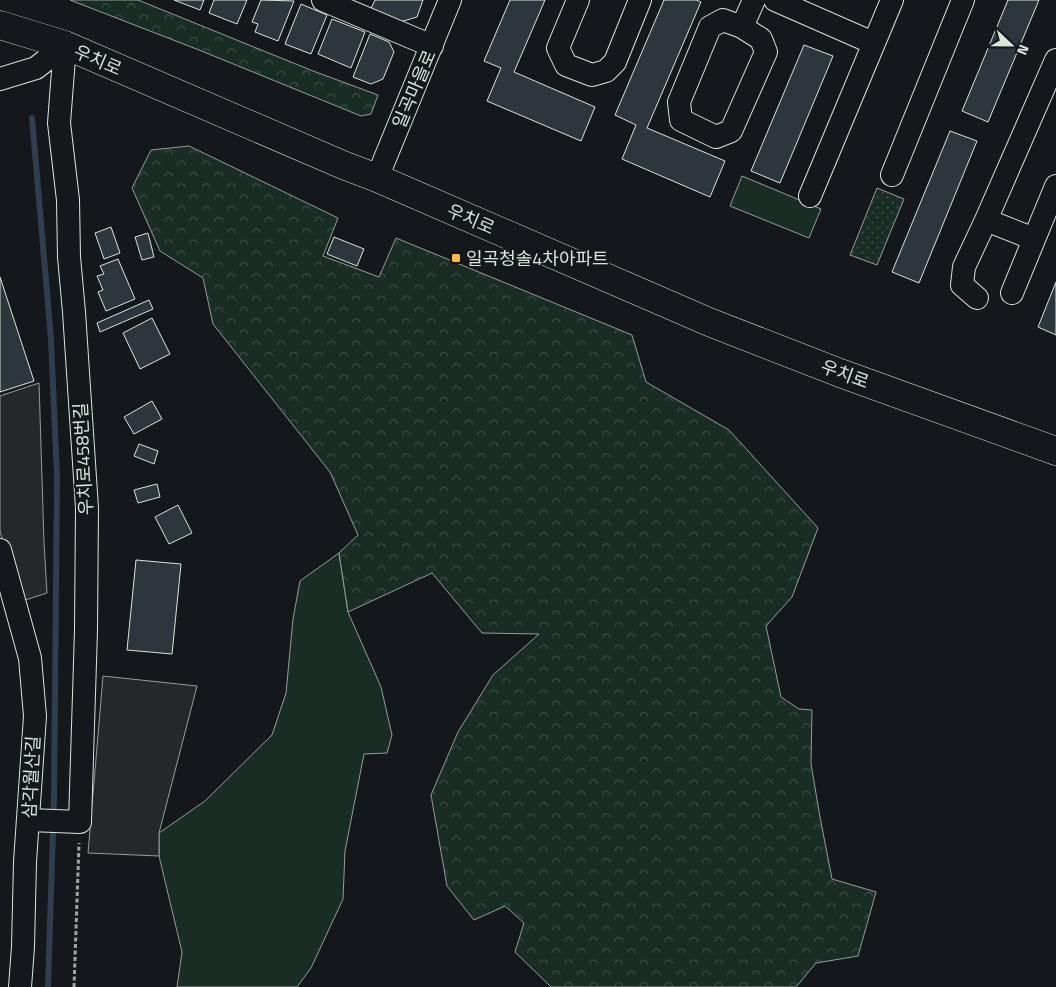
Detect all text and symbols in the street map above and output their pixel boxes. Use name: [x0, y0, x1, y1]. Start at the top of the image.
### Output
north arrow: [986, 20, 1036, 70]
street label: 우치로: [70, 38, 126, 82]
text: N: [1012, 42, 1035, 58]
street label: 일곡마을로: [385, 46, 443, 132]
street label: 우치로: [443, 197, 499, 241]
place label: 일곡청솔4차아파트: [466, 245, 609, 272]
marker: 일곡청솔4차아파트: [450, 252, 462, 264]
street label: 우치로: [817, 353, 873, 395]
street label: 우치로458번길: [67, 402, 99, 516]
street label: 삼각월산길: [15, 735, 47, 819]

